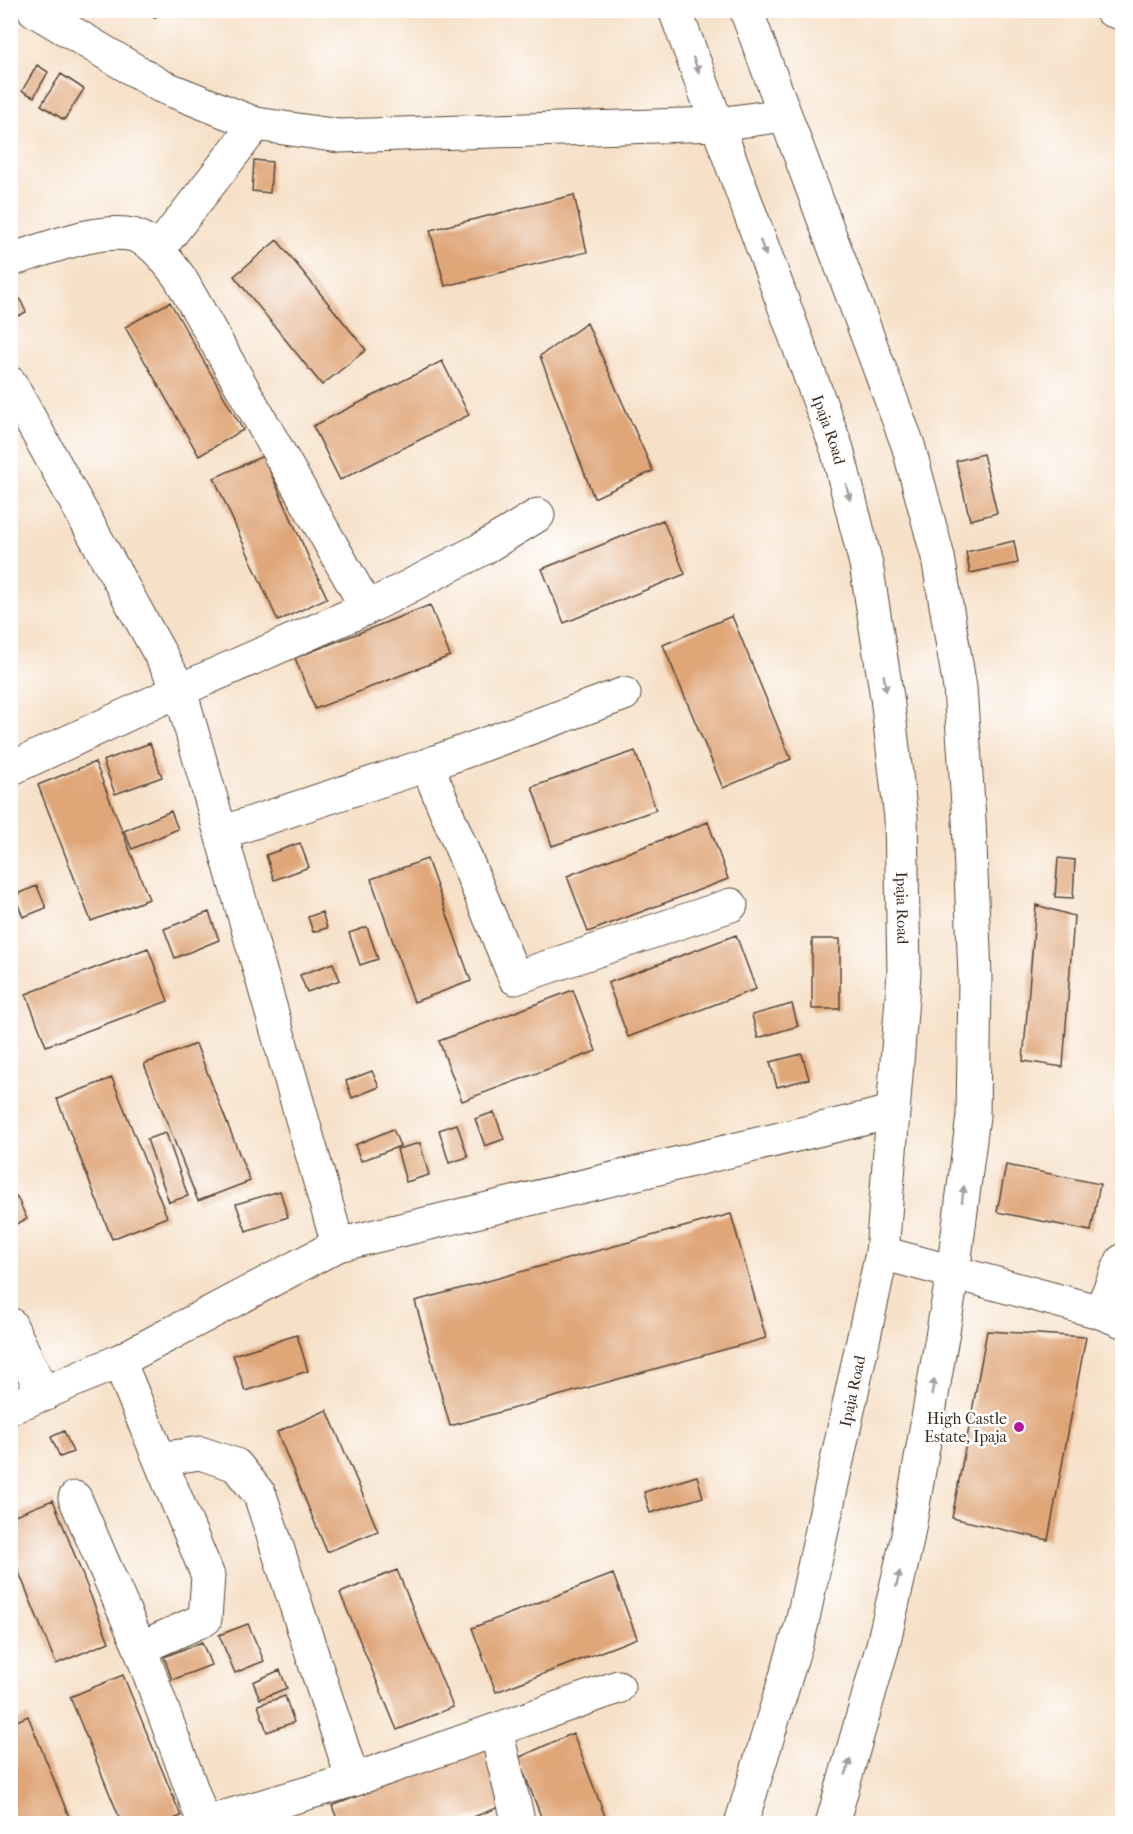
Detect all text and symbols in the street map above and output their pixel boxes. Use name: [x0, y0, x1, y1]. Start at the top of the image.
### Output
one-way arrow: [692, 56, 701, 74]
one-way arrow: [759, 239, 769, 257]
street label: Ipaja Road: [808, 392, 850, 467]
one-way arrow: [843, 483, 853, 501]
one-way arrow: [881, 674, 890, 693]
street label: Ipaja Road: [892, 871, 912, 945]
one-way arrow: [958, 1185, 967, 1204]
street label: Ipaja Road: [836, 1353, 869, 1429]
one-way arrow: [929, 1377, 938, 1396]
place label: High Castle Estate, Ipaja: [924, 1409, 1008, 1446]
marker: High Castle Estate, Ipaja: [1012, 1420, 1026, 1434]
one-way arrow: [894, 1569, 903, 1588]
one-way arrow: [844, 1758, 853, 1776]

